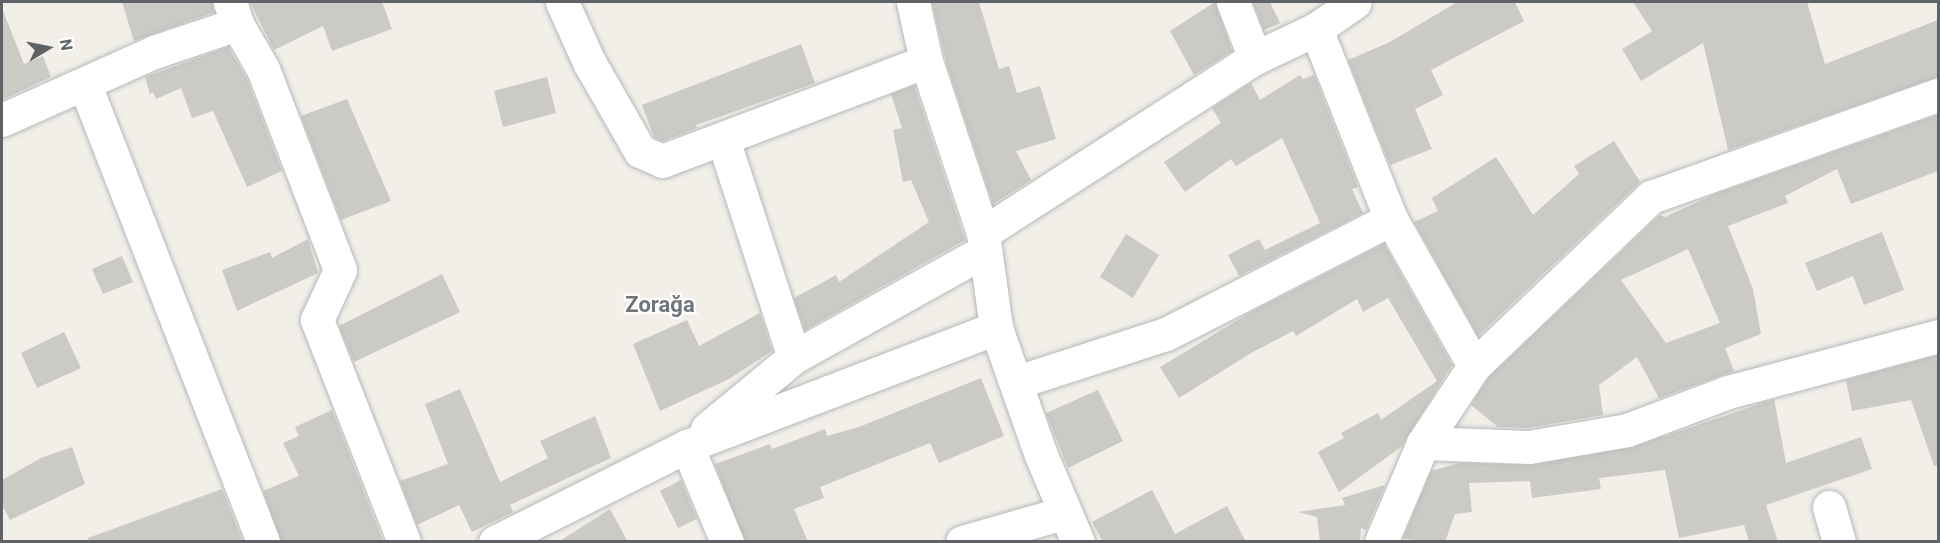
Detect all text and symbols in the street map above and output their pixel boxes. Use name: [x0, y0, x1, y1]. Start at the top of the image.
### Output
north arrow: [18, 18, 78, 78]
text: N: [56, 38, 77, 52]
district label: Zorağa: [625, 292, 695, 318]

